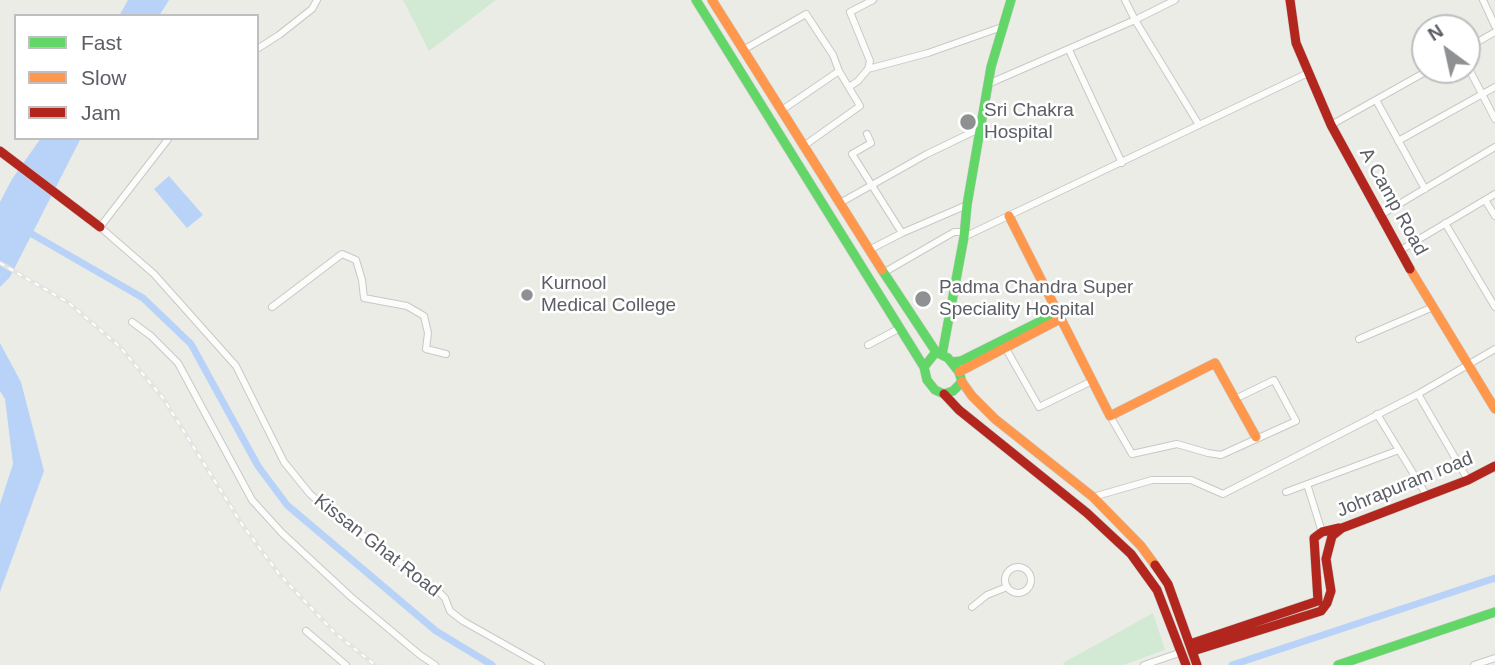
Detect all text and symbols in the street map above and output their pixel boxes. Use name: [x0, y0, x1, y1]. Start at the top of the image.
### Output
legend: [14, 14, 259, 140]
north arrow: [1411, 14, 1481, 84]
text: N: [1424, 20, 1447, 45]
text: Fast: [81, 31, 122, 54]
text: Slow: [81, 66, 127, 89]
place label: Sri Chakra Hospital: [984, 100, 1074, 144]
text: Jam: [81, 101, 121, 124]
marker: Sri Chakra Hospital: [958, 112, 978, 132]
street label: A Camp Road: [1354, 144, 1432, 260]
place label: Kurnool Medical College: [541, 273, 676, 317]
place label: Padma Chandra Super Speciality Hospital: [939, 277, 1133, 321]
marker: Kurnool Medical College: [519, 287, 535, 303]
marker: Padma Chandra Super Speciality Hospital: [913, 289, 933, 309]
street label: Johrapuram road: [1334, 447, 1476, 523]
street label: Kissan Ghat Road: [309, 490, 445, 602]

